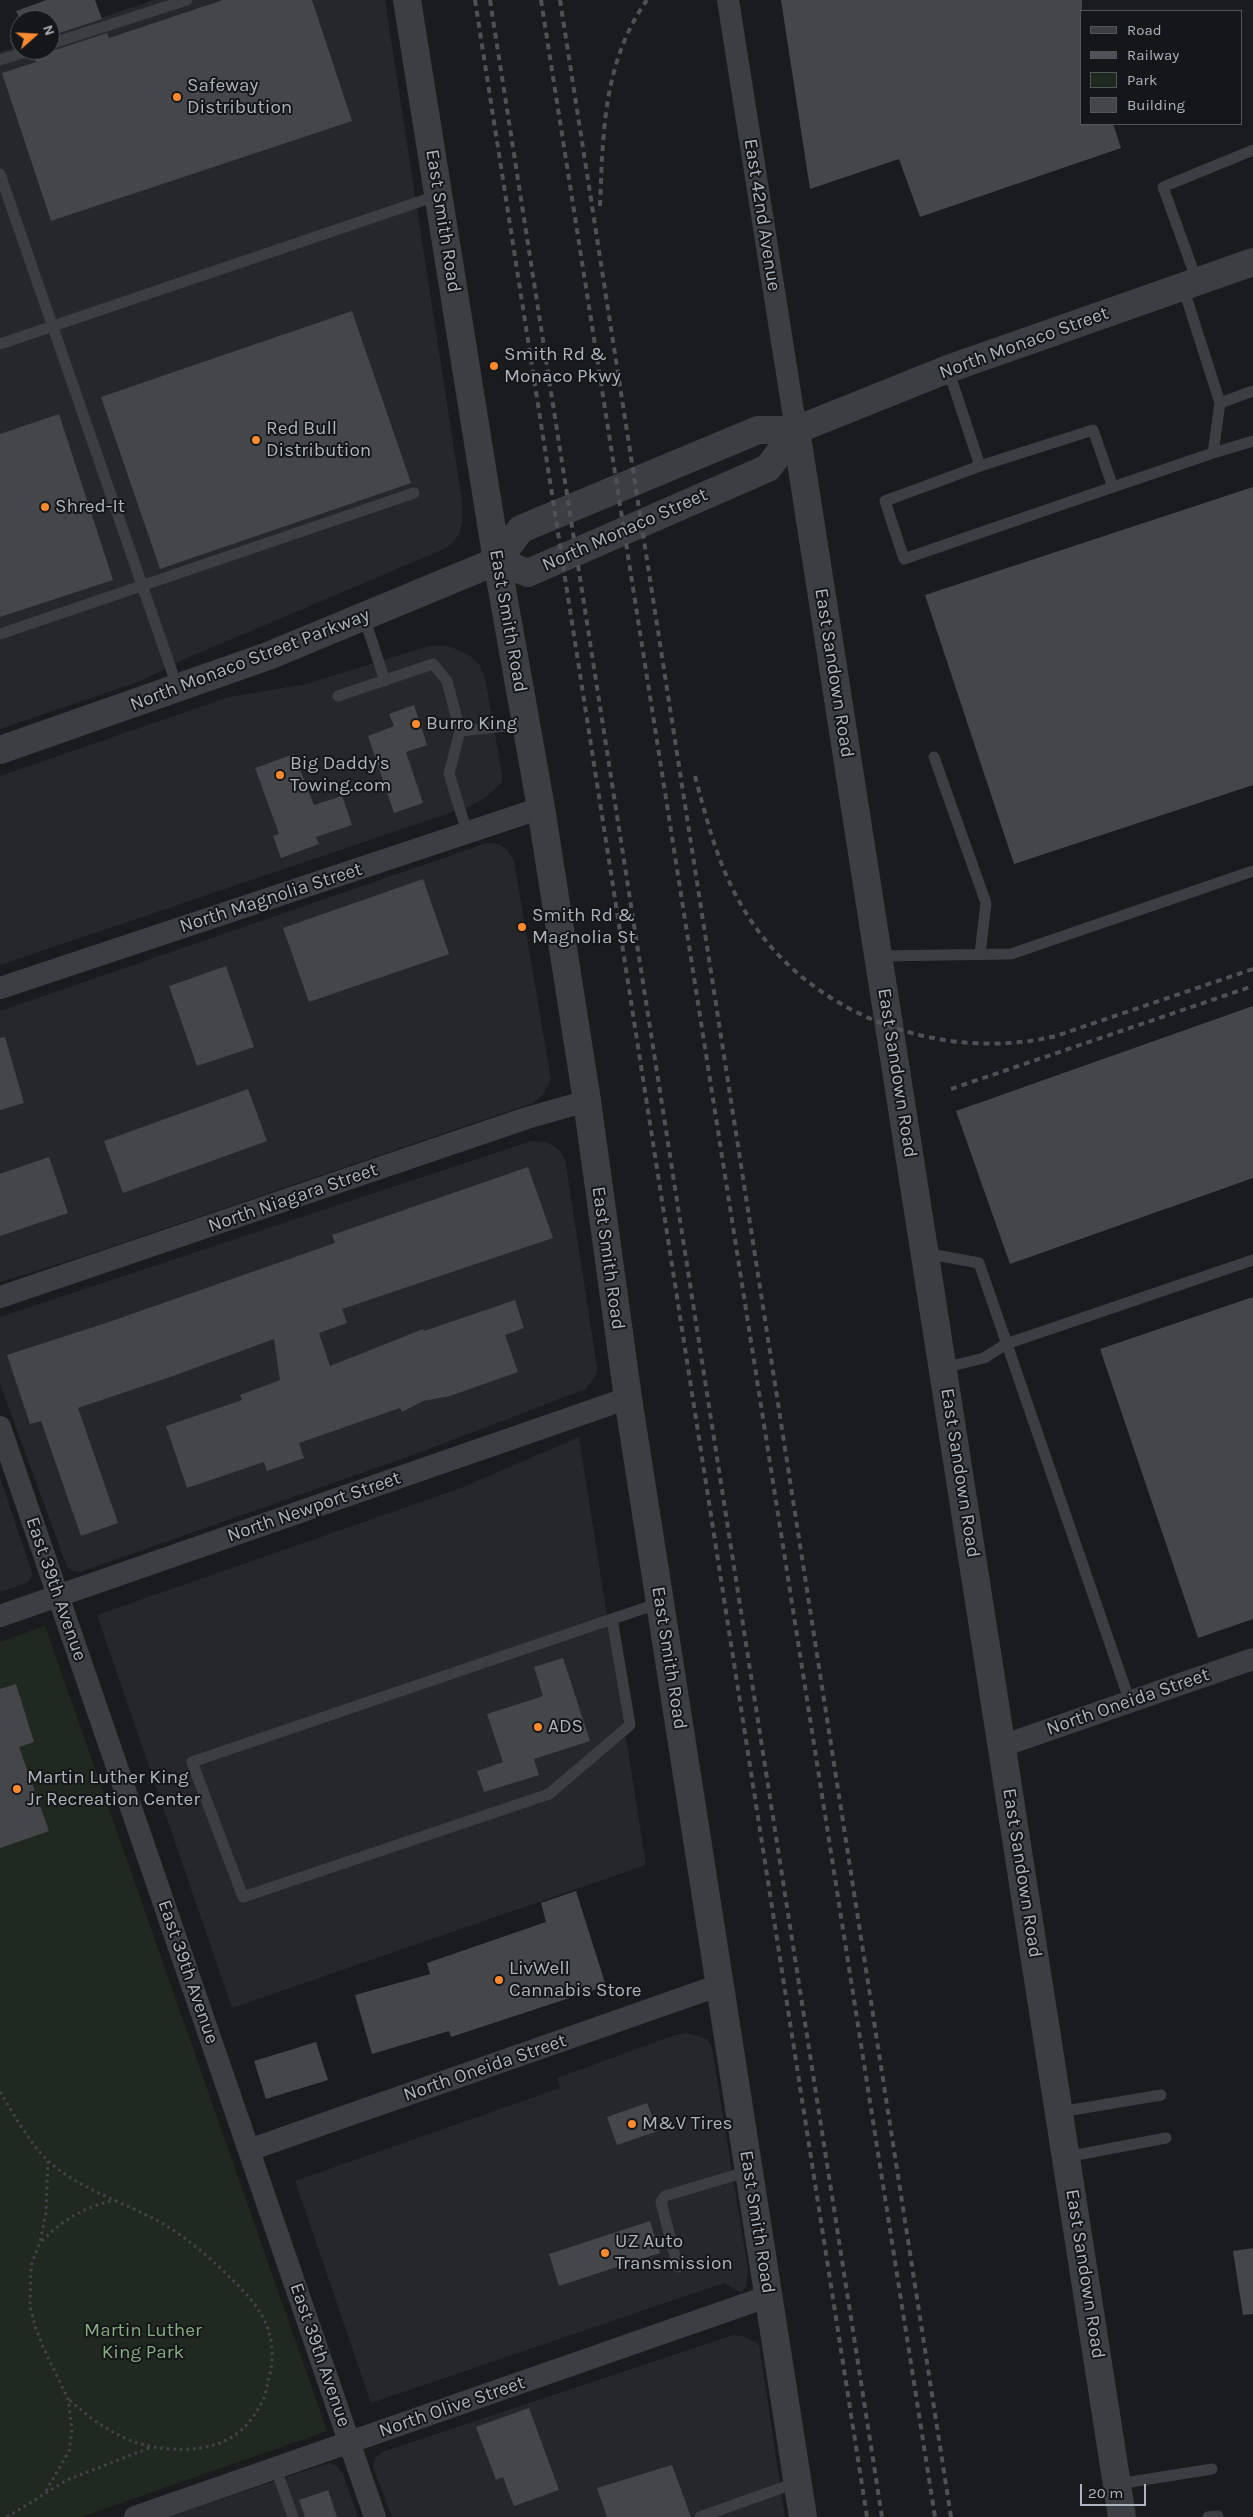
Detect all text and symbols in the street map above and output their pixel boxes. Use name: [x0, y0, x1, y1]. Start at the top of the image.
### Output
north arrow: [10, 10, 60, 60]
legend: [1080, 10, 1243, 125]
text: Road: [1127, 21, 1162, 39]
text: N: [39, 23, 58, 38]
text: Railway: [1127, 46, 1179, 64]
text: Park: [1127, 71, 1157, 89]
place label: Safeway Distribution: [187, 75, 292, 119]
marker: Safeway Distribution: [171, 91, 183, 103]
text: Building: [1127, 96, 1185, 114]
street label: East 42nd Avenue: [739, 137, 785, 293]
street label: East Smith Road: [420, 148, 466, 294]
street label: North Monaco Street: [936, 302, 1112, 384]
place label: Smith Rd & Monaco Pkwy: [504, 344, 621, 388]
marker: Smith Rd & Monaco Pkwy: [488, 360, 500, 372]
place label: Red Bull Distribution: [266, 418, 371, 462]
marker: Red Bull Distribution: [250, 434, 262, 446]
street label: North Monaco Street: [539, 483, 711, 577]
place label: Shred-It: [55, 496, 125, 518]
marker: Shred-It: [39, 501, 51, 513]
street label: East Smith Road: [484, 548, 532, 694]
street label: East Sandown Road: [809, 587, 859, 759]
street label: North Monaco Street Parkway: [127, 604, 373, 716]
place label: Burro King: [426, 713, 517, 735]
marker: Burro King: [410, 718, 422, 730]
place label: Big Daddy's Towing.com: [290, 753, 391, 797]
marker: Big Daddy's Towing.com: [274, 769, 286, 781]
street label: North Magnolia Street: [177, 858, 365, 938]
place label: Smith Rd & Magnolia St: [532, 905, 636, 949]
marker: Smith Rd & Magnolia St: [516, 921, 528, 933]
street label: East Sandown Road: [872, 987, 922, 1159]
street label: North Niagara Street: [205, 1158, 381, 1238]
street label: East Smith Road: [587, 1185, 629, 1331]
street label: East Sandown Road: [935, 1387, 985, 1559]
street label: North Newport Street: [224, 1467, 404, 1547]
street label: East 39th Avenue: [21, 1514, 91, 1664]
street label: East Smith Road: [646, 1585, 692, 1731]
street label: North Oneida Street: [1043, 1663, 1213, 1741]
place label: ADS: [548, 1716, 583, 1738]
marker: ADS: [532, 1721, 544, 1733]
place label: Martin Luther King Jr Recreation Center: [27, 1767, 200, 1811]
marker: Martin Luther King Jr Recreation Center: [11, 1783, 23, 1795]
street label: East Sandown Road: [997, 1787, 1047, 1959]
street label: East 39th Avenue: [153, 1897, 223, 2047]
place label: LivWell Cannabis Store: [509, 1958, 642, 2002]
marker: LivWell Cannabis Store: [493, 1974, 505, 1986]
street label: North Oneida Street: [400, 2029, 570, 2107]
place label: M&V Tires: [642, 2113, 732, 2135]
marker: M&V Tires: [626, 2118, 638, 2130]
street label: East Smith Road: [734, 2149, 780, 2295]
street label: East Sandown Road: [1060, 2188, 1110, 2360]
place label: UZ Auto Transmission: [615, 2231, 733, 2275]
marker: UZ Auto Transmission: [599, 2247, 611, 2259]
street label: East 39th Avenue: [285, 2280, 355, 2430]
park label: Martin Luther King Park: [84, 2320, 202, 2364]
street label: North Olive Street: [376, 2371, 528, 2443]
scale bar: [1083, 2474, 1149, 2506]
text: 20 m: [1088, 2484, 1123, 2502]

